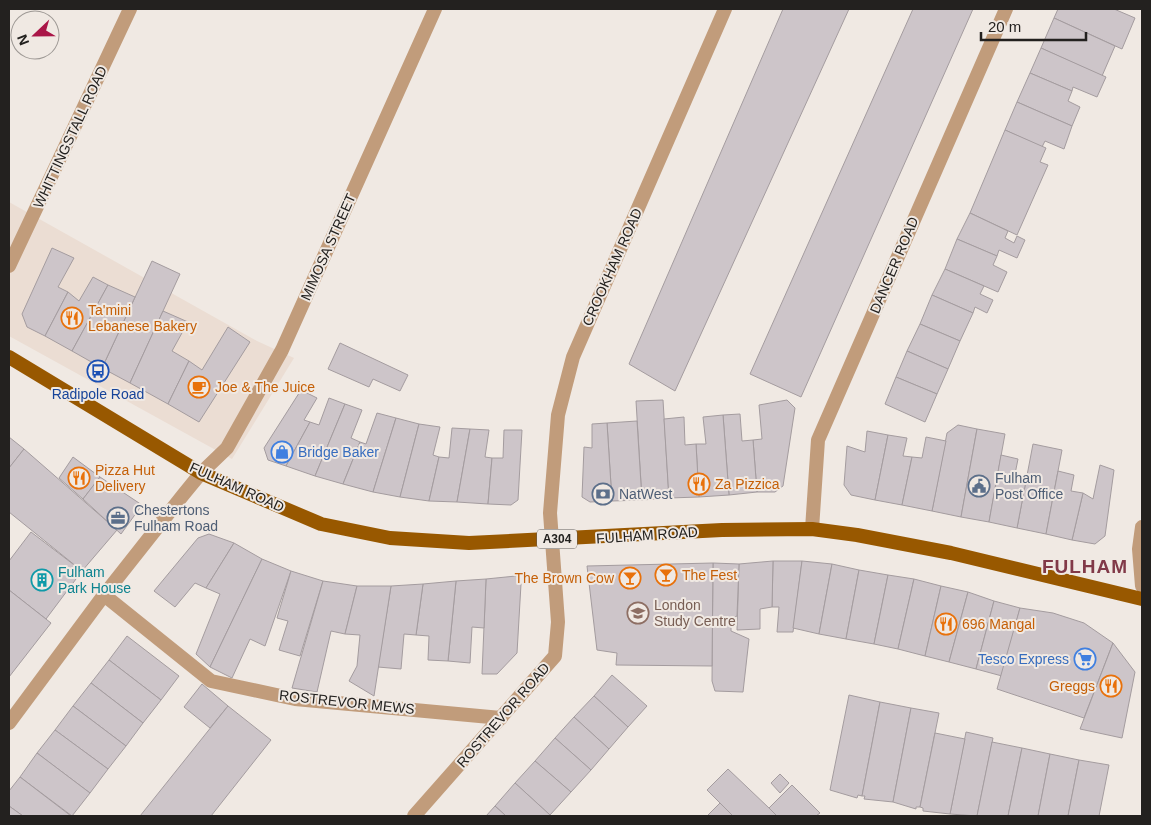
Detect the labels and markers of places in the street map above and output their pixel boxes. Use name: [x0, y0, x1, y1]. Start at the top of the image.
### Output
place label: Ta'mini Lebanese Bakery: [88, 302, 197, 334]
restaurant icon: Ta'mini Lebanese Bakery: [60, 306, 84, 330]
bus stop icon: Radipole Road: [86, 359, 110, 383]
cafe icon: Joe & The Juice: [187, 375, 211, 399]
place label: Joe & The Juice: [215, 379, 315, 395]
place label: Radipole Road: [52, 386, 144, 402]
shop icon: Bridge Baker: [270, 440, 294, 464]
place label: Bridge Baker: [298, 444, 379, 460]
place label: Pizza Hut Delivery: [95, 462, 155, 494]
restaurant icon: Pizza Hut Delivery: [67, 466, 91, 490]
place label: Fulham Post Office: [995, 470, 1063, 502]
restaurant icon: Za Pizzica: [687, 472, 711, 496]
public building icon: Fulham Post Office: [967, 474, 991, 498]
place label: Za Pizzica: [715, 476, 780, 492]
bank icon: NatWest: [591, 482, 615, 506]
place label: NatWest: [619, 486, 673, 502]
place label: Chestertons Fulham Road: [134, 502, 218, 534]
office icon: Chestertons Fulham Road: [106, 506, 130, 530]
bar icon: The Fest: [654, 563, 678, 587]
place label: Fulham Park House: [58, 564, 131, 596]
bar icon: The Brown Cow: [618, 566, 642, 590]
place label: The Fest: [682, 567, 737, 583]
building icon: Fulham Park House: [30, 568, 54, 592]
place label: The Brown Cow: [514, 570, 615, 586]
place label: London Study Centre: [654, 597, 736, 629]
school or university icon: London Study Centre: [626, 601, 650, 625]
restaurant icon: 696 Mangal: [934, 612, 958, 636]
place label: 696 Mangal: [962, 616, 1035, 632]
supermarket icon: Tesco Express: [1073, 647, 1097, 671]
place label: Tesco Express: [978, 651, 1069, 667]
restaurant icon: Greggs: [1099, 674, 1123, 698]
place label: Greggs: [1049, 678, 1095, 694]

